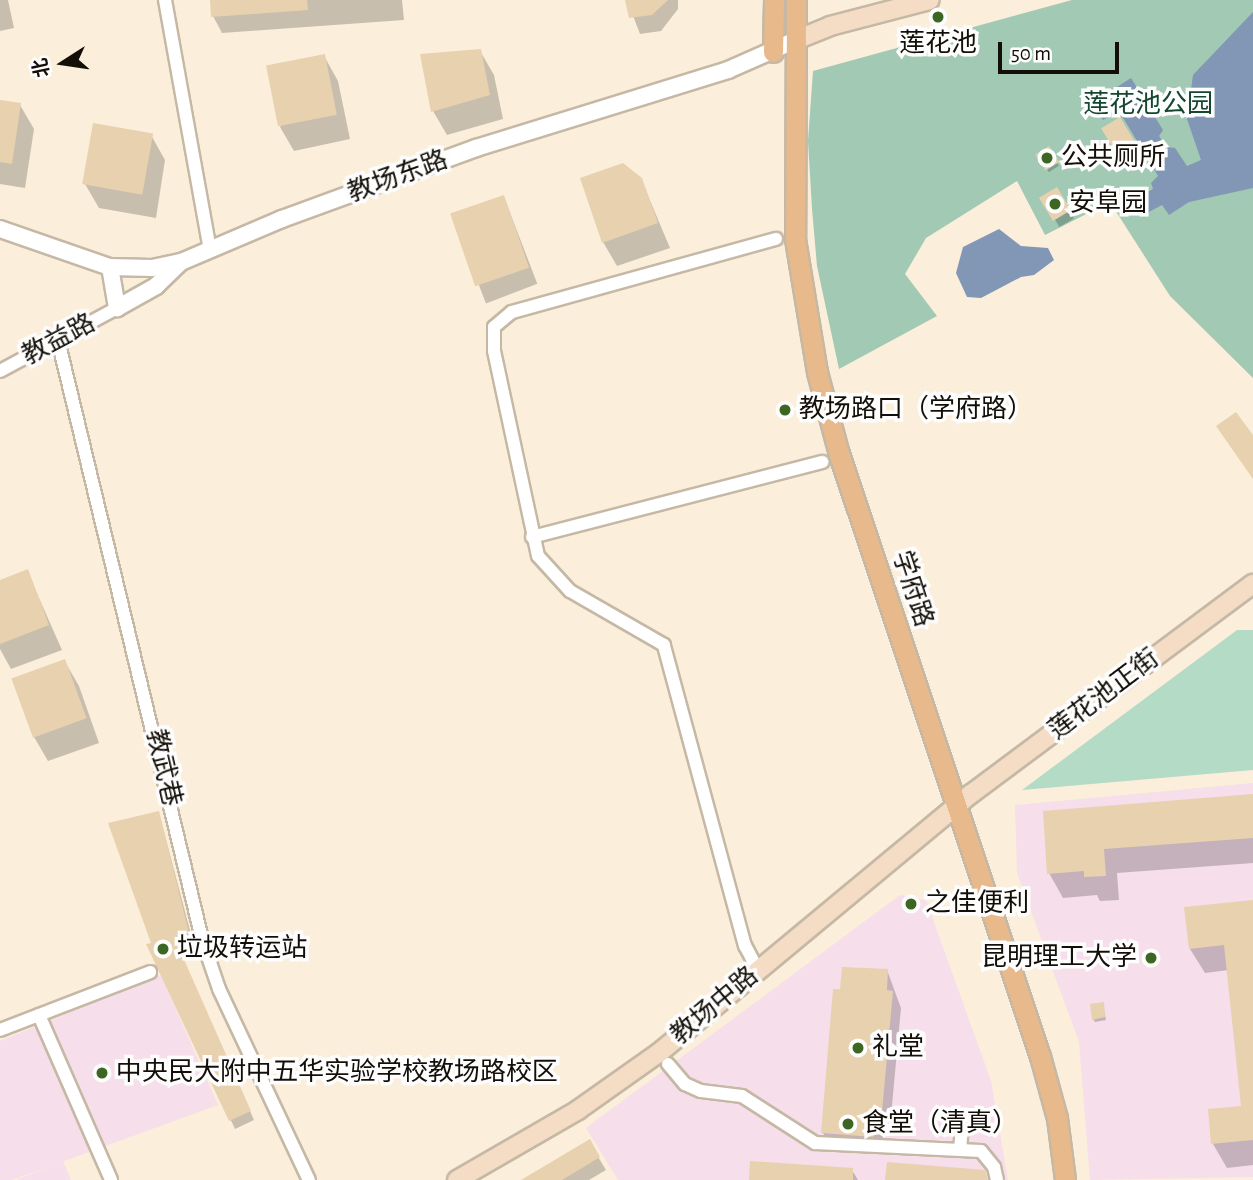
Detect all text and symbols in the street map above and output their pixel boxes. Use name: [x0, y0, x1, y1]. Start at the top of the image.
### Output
marker: 莲花池: [930, 9, 946, 25]
north arrow: [28, 28, 98, 98]
place label: 莲花池: [899, 28, 977, 60]
scale bar: [1001, 28, 1122, 72]
text: 50 m: [1011, 43, 1051, 64]
text: 北: [31, 56, 53, 79]
park label: 莲花池公园: [1083, 89, 1213, 121]
place label: 公共厕所: [1061, 142, 1165, 174]
street label: 教场东路: [344, 145, 452, 209]
marker: 公共厕所: [1039, 150, 1055, 166]
place label: 安阜园: [1069, 188, 1147, 220]
marker: 安阜园: [1047, 196, 1063, 212]
street label: 教益路: [17, 308, 101, 372]
place label: 教场路口（学府路）: [799, 394, 1033, 426]
marker: 教场路口（学府路）: [777, 402, 793, 418]
street label: 学府路: [885, 547, 939, 631]
street label: 莲花池正街: [1043, 643, 1165, 747]
street label: 教武巷: [139, 726, 187, 810]
place label: 之佳便利: [925, 888, 1029, 920]
marker: 之佳便利: [903, 896, 919, 912]
place label: 垃圾转运站: [177, 933, 307, 965]
marker: 垃圾转运站: [155, 941, 171, 957]
place label: 昆明理工大学: [981, 942, 1137, 974]
marker: 昆明理工大学: [1143, 950, 1159, 966]
street label: 教场中路: [665, 961, 765, 1051]
place label: 礼堂: [872, 1032, 924, 1064]
marker: 礼堂: [850, 1040, 866, 1056]
place label: 中央民大附中五华实验学校教场路校区: [116, 1057, 558, 1089]
marker: 中央民大附中五华实验学校教场路校区: [94, 1065, 110, 1081]
place label: 食堂（清真）: [862, 1108, 1018, 1140]
marker: 食堂（清真）: [840, 1116, 856, 1132]

